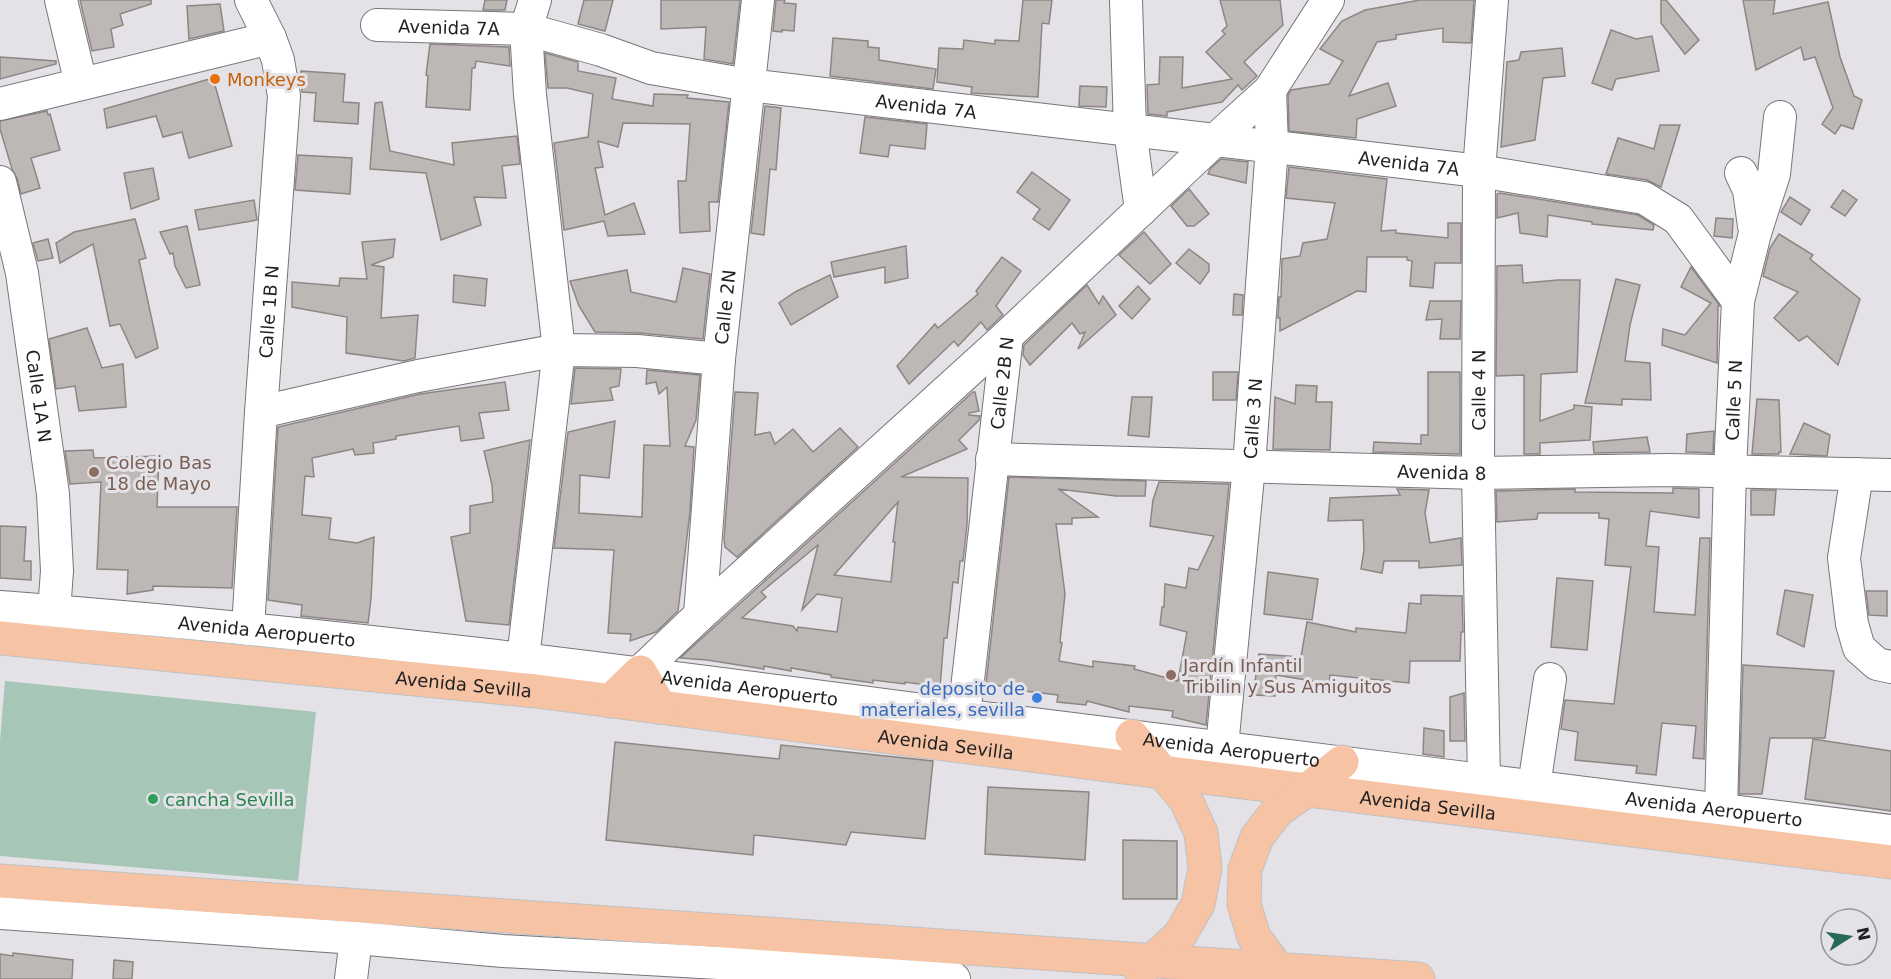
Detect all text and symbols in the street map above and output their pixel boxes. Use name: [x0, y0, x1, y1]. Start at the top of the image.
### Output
street label: Avenida 7A: [398, 15, 501, 39]
place label: Monkeys: [227, 69, 306, 90]
marker: Monkeys: [208, 72, 222, 86]
street label: Avenida 7A: [875, 90, 978, 122]
street label: Avenida 7A: [1357, 146, 1461, 179]
street label: Calle 1B N: [254, 264, 282, 359]
street label: Calle 2N: [710, 268, 739, 346]
street label: Calle 2B N: [986, 336, 1017, 431]
street label: Calle 1A N: [22, 348, 56, 444]
street label: Calle 4 N: [1468, 349, 1489, 431]
street label: Calle 5 N: [1721, 359, 1746, 441]
street label: Calle 3 N: [1239, 377, 1266, 460]
place label: Colegio Bas 18 de Mayo: [106, 452, 212, 494]
street label: Avenida 8: [1397, 460, 1487, 484]
marker: Colegio Bas 18 de Mayo: [87, 465, 101, 479]
street label: Avenida Aeropuerto: [177, 612, 357, 651]
place label: Jardín Infantil Tribilin y Sus Amiguitos: [1182, 655, 1392, 697]
street label: Avenida Aeropuerto: [660, 666, 839, 709]
street label: Avenida Sevilla: [395, 667, 533, 701]
marker: Jardín Infantil Tribilin y Sus Amiguitos: [1164, 668, 1178, 682]
place label: deposito de materiales, sevilla: [861, 678, 1025, 720]
marker: deposito de materiales, sevilla: [1030, 691, 1044, 705]
street label: Avenida Sevilla: [877, 725, 1015, 763]
street label: Avenida Aeropuerto: [1142, 728, 1321, 771]
street label: Avenida Sevilla: [1359, 786, 1497, 824]
street label: Avenida Aeropuerto: [1624, 787, 1804, 830]
place label: cancha Sevilla: [165, 789, 295, 810]
marker: cancha Sevilla: [146, 792, 160, 806]
north arrow: [1819, 907, 1879, 967]
text: N: [1852, 925, 1874, 943]

